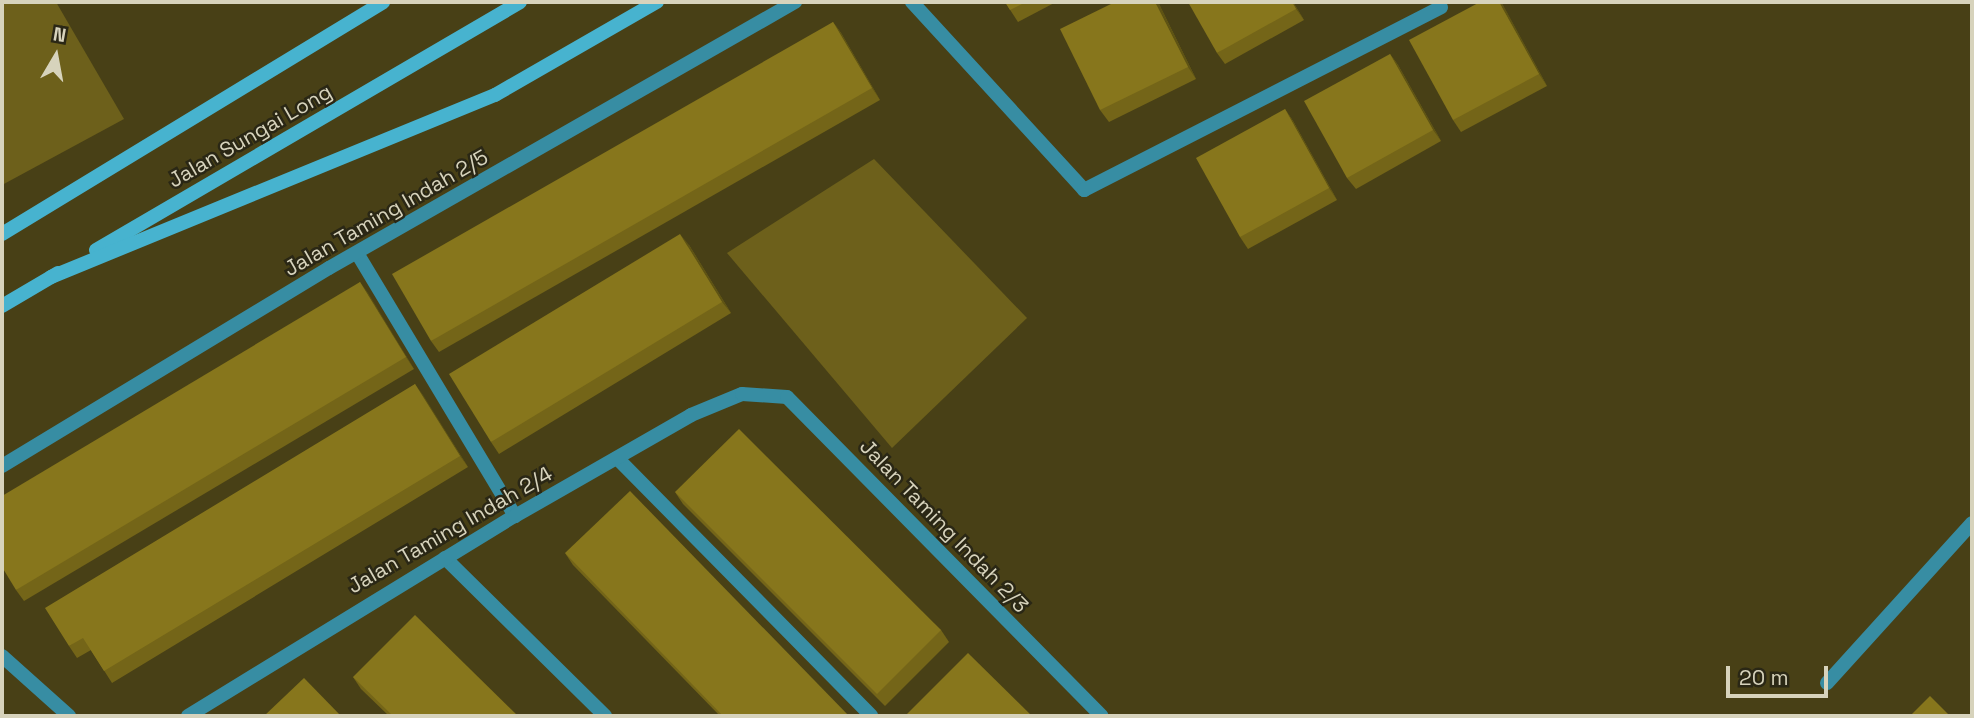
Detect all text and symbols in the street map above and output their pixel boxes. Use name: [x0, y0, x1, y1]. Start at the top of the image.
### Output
north arrow: [21, 21, 91, 91]
text: N: [51, 21, 68, 48]
street label: Jalan Sungai Long: [164, 79, 336, 193]
street label: Jalan Taming Indah 2/5: [279, 144, 493, 282]
street label: Jalan Taming Indah 2/3: [854, 434, 1034, 618]
street label: Jalan Taming Indah 2/4: [343, 461, 557, 599]
scale bar: [1729, 652, 1830, 696]
text: 20 m: [1739, 664, 1789, 691]

